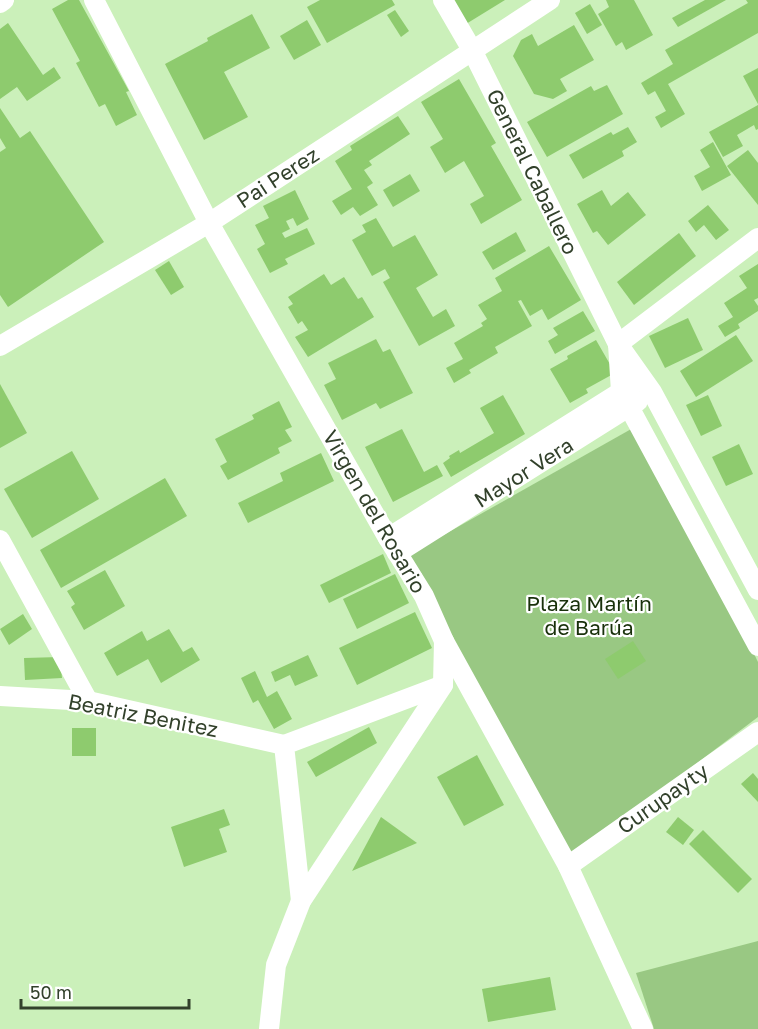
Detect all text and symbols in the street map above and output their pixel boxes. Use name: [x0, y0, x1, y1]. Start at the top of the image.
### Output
street label: General Caballero: [482, 85, 584, 259]
street label: Pai Perez: [231, 141, 323, 213]
street label: Virgen del Rosario: [318, 425, 432, 598]
street label: Mayor Vera: [469, 432, 578, 513]
park label: Plaza Martín de Barúa: [526, 590, 652, 640]
street label: Beatriz Benitez: [66, 688, 220, 742]
street label: Curupayty: [612, 757, 713, 839]
scale bar: [21, 972, 189, 1010]
text: 50 m: [30, 981, 72, 1003]

